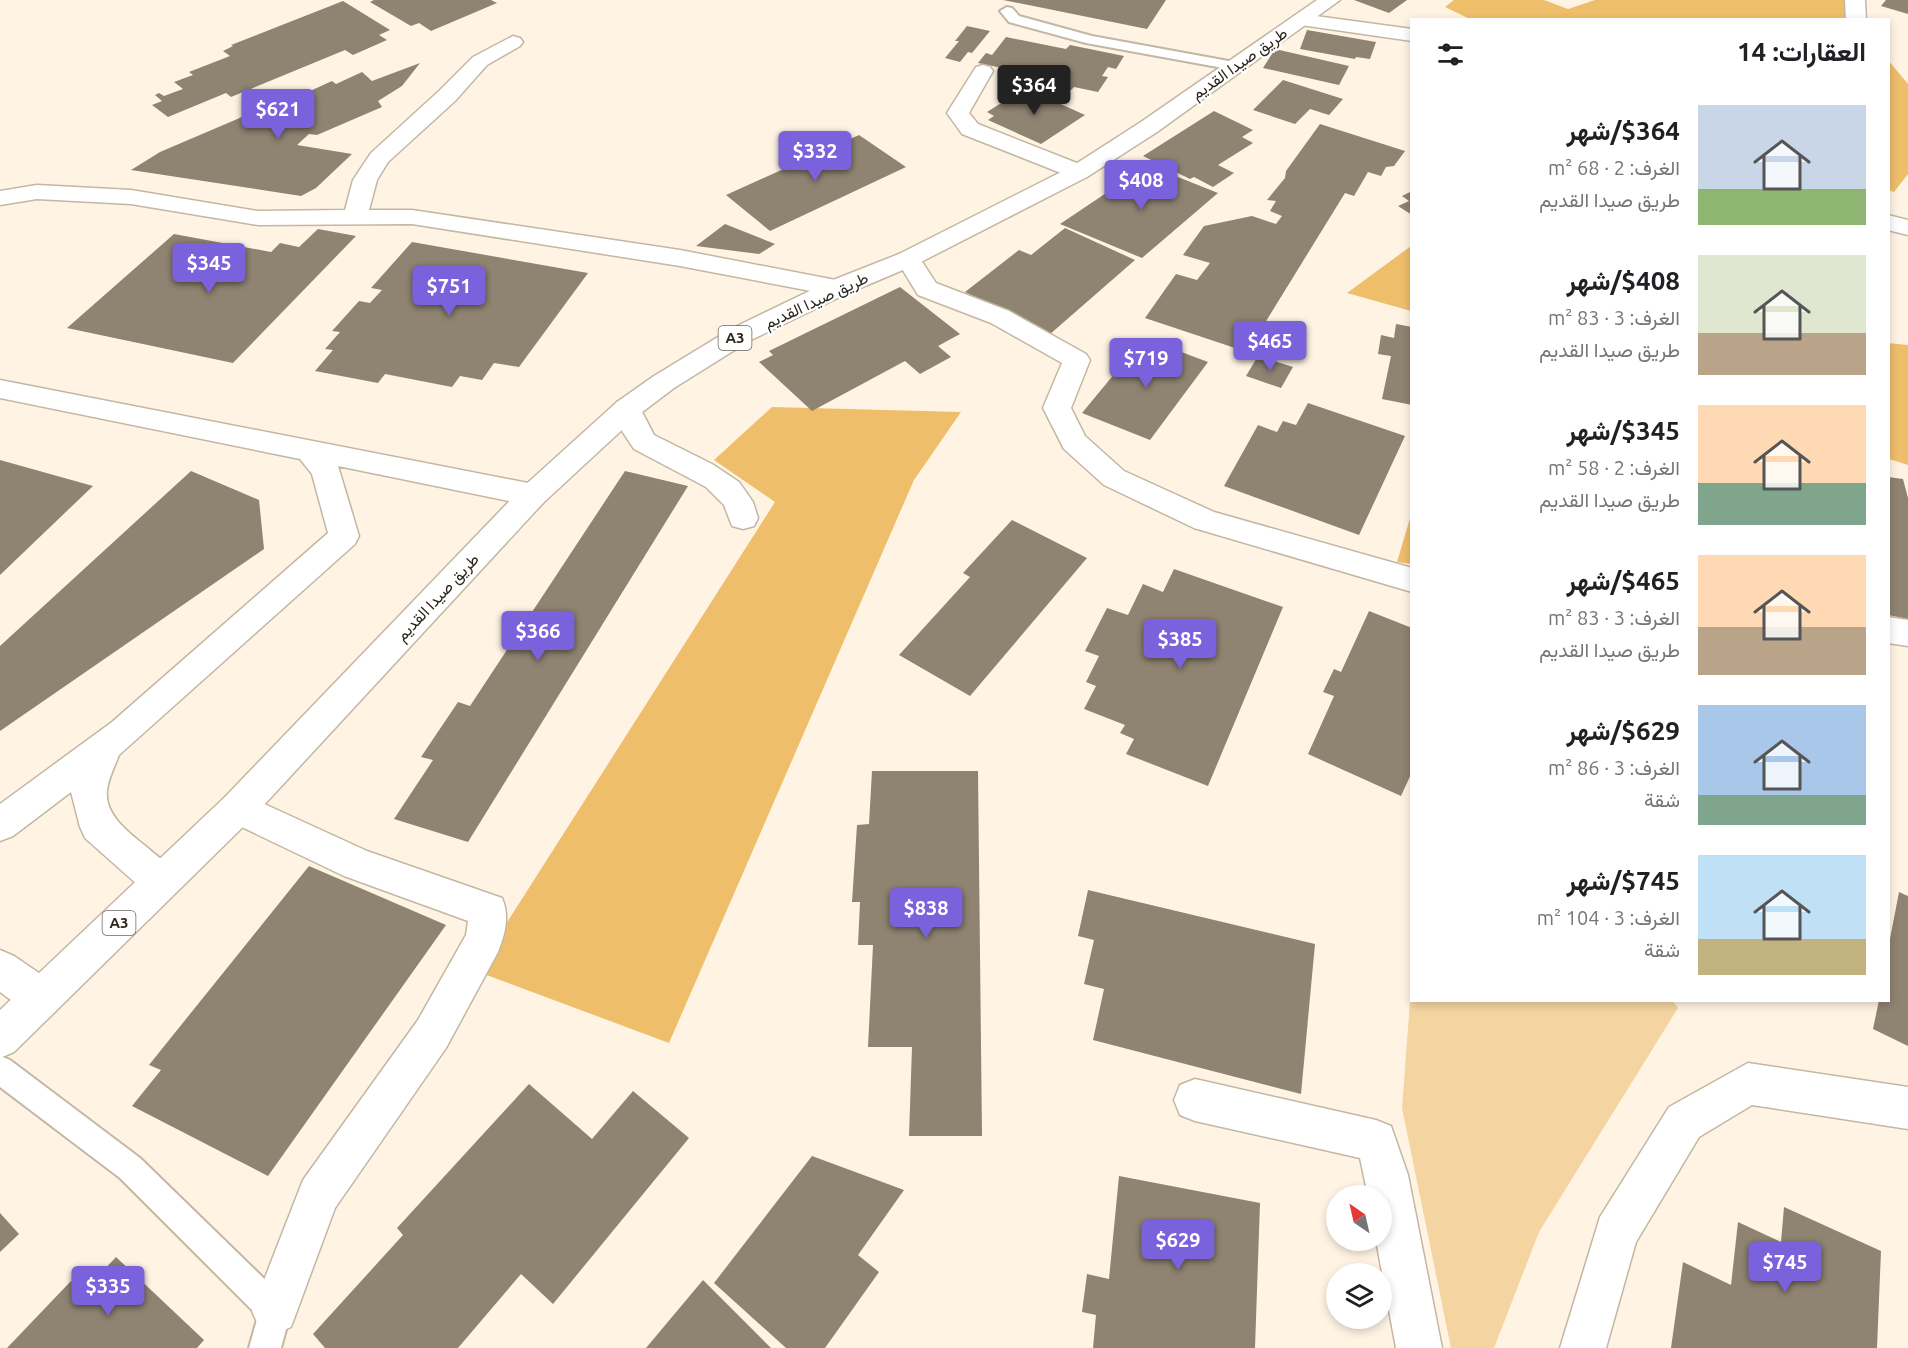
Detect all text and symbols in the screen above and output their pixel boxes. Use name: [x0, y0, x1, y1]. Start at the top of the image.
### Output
street label: طريق صيدا القديم: [1188, 23, 1291, 104]
text: العقارات: 14: [1737, 37, 1866, 66]
icon: filters: [1434, 38, 1467, 71]
pin: $364: [998, 65, 1070, 116]
text: $364: [1011, 73, 1057, 96]
pin: $621: [242, 89, 314, 140]
text: $621: [255, 97, 301, 120]
text: $364/شهر: [1566, 116, 1680, 145]
icon: home: [1746, 129, 1818, 201]
pin: $332: [779, 131, 851, 182]
text: $332: [792, 139, 838, 162]
text: الغرف: 2 · 68 m²: [1548, 156, 1680, 179]
pin: $408: [1105, 160, 1177, 211]
text: $408: [1118, 168, 1164, 191]
text: طريق صيدا القديم: [1539, 188, 1680, 211]
pin: $345: [173, 243, 245, 294]
text: $345: [186, 251, 232, 274]
pin: $751: [413, 266, 485, 317]
text: $408/شهر: [1566, 266, 1680, 295]
street label: طريق صيدا القديم: [761, 268, 872, 334]
text: $751: [426, 274, 472, 297]
icon: home: [1746, 279, 1818, 351]
text: الغرف: 3 · 83 m²: [1548, 306, 1680, 329]
pin: $465: [1234, 321, 1306, 372]
road number: A3: [718, 326, 752, 350]
text: $465: [1247, 329, 1293, 352]
pin: $719: [1110, 338, 1182, 389]
text: طريق صيدا القديم: [1539, 338, 1680, 361]
text: $719: [1123, 346, 1169, 369]
text: $345/شهر: [1566, 416, 1680, 445]
icon: home: [1746, 429, 1818, 501]
text: الغرف: 2 · 58 m²: [1548, 456, 1680, 479]
text: طريق صيدا القديم: [1539, 488, 1680, 511]
street label: طريق صيدا القديم: [392, 550, 483, 646]
text: $465/شهر: [1566, 566, 1680, 595]
icon: home: [1746, 579, 1818, 651]
text: الغرف: 3 · 83 m²: [1548, 606, 1680, 629]
pin: $366: [502, 611, 574, 662]
text: $366: [515, 619, 561, 642]
pin: $385: [1144, 619, 1216, 670]
text: $385: [1157, 627, 1203, 650]
text: طريق صيدا القديم: [1539, 638, 1680, 661]
text: $629/شهر: [1566, 716, 1680, 745]
icon: home: [1746, 729, 1818, 801]
text: الغرف: 3 · 86 m²: [1548, 756, 1680, 779]
text: شقة: [1644, 788, 1680, 811]
text: $745/شهر: [1566, 866, 1680, 895]
icon: home: [1746, 879, 1818, 951]
pin: $838: [890, 888, 962, 939]
text: $838: [903, 896, 949, 919]
text: الغرف: 3 · 104 m²: [1537, 906, 1680, 929]
road number: A3: [102, 911, 136, 935]
text: شقة: [1644, 938, 1680, 961]
north arrow: [1326, 1185, 1392, 1251]
map controls: [1326, 1185, 1392, 1329]
pin: $629: [1142, 1220, 1214, 1271]
text: $629: [1155, 1228, 1201, 1251]
pin: $745: [1749, 1242, 1821, 1293]
text: $745: [1762, 1250, 1808, 1273]
button: layers: [1326, 1263, 1392, 1329]
pin: $335: [72, 1266, 144, 1317]
text: $335: [85, 1274, 131, 1297]

